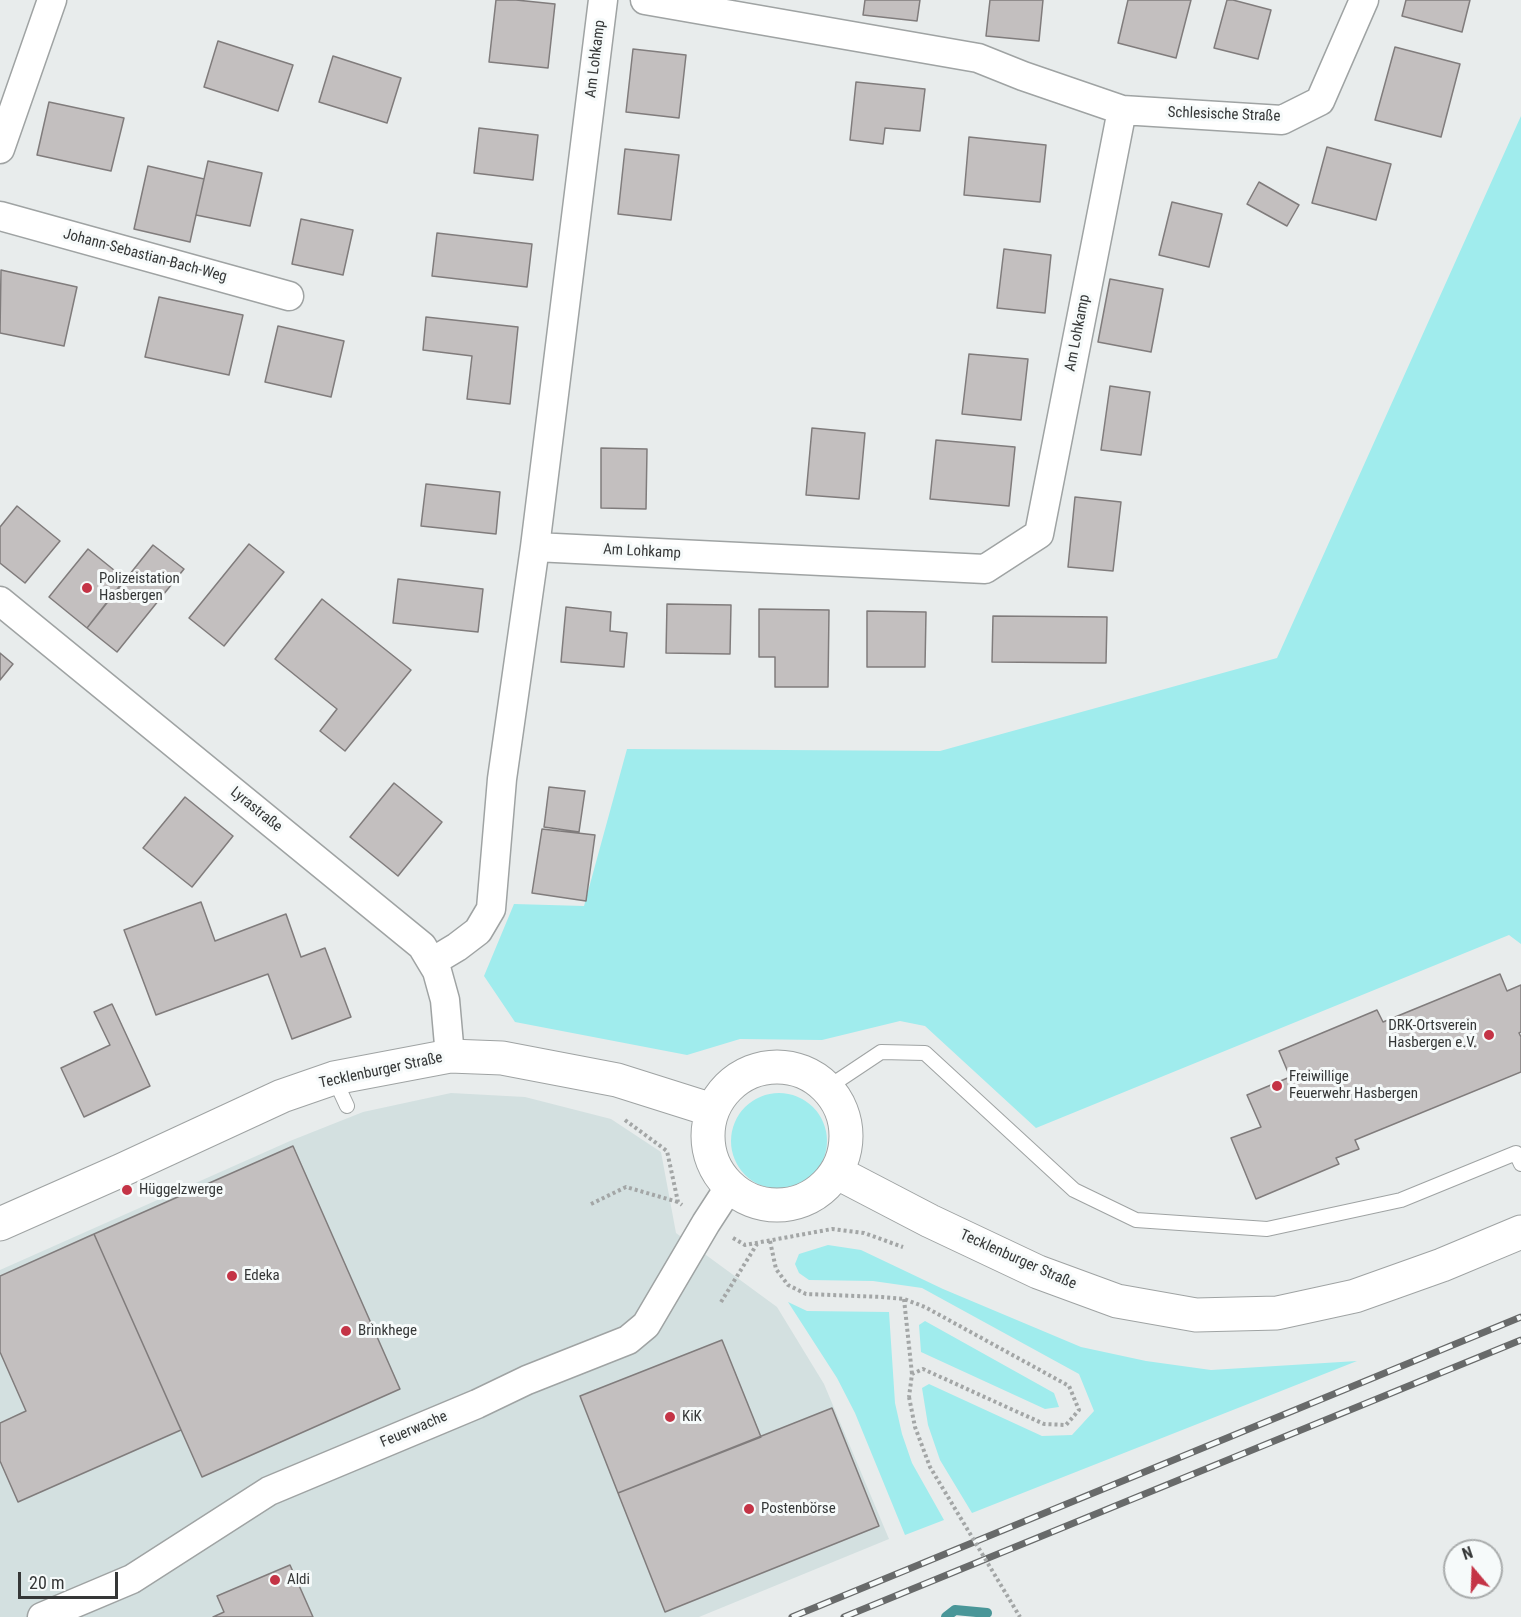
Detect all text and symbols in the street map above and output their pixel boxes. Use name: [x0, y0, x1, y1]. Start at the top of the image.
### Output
street label: Am Lohkamp: [582, 19, 610, 99]
street label: Schlesische Straße: [1167, 104, 1281, 126]
street label: Johann-Sebastian-Bach-Weg: [61, 225, 229, 287]
street label: Am Lohkamp: [1062, 293, 1094, 373]
street label: Am Lohkamp: [603, 541, 681, 563]
place label: Polizeistation Hasbergen: [99, 570, 180, 605]
marker: Polizeistation Hasbergen: [80, 581, 94, 595]
street label: Lyrastraße: [226, 784, 286, 836]
place label: DRK-Ortsverein Hasbergen e.V.: [1388, 1017, 1477, 1052]
marker: DRK-Ortsverein Hasbergen e.V.: [1482, 1028, 1496, 1042]
street label: Tecklenburger Straße: [318, 1049, 444, 1093]
place label: Freiwillige Feuerwehr Hasbergen: [1289, 1068, 1418, 1103]
marker: Freiwillige Feuerwehr Hasbergen: [1270, 1079, 1284, 1093]
place label: Hüggelzwerge: [139, 1181, 223, 1199]
marker: Hüggelzwerge: [120, 1183, 134, 1197]
street label: Tecklenburger Straße: [957, 1226, 1079, 1294]
place label: Edeka: [244, 1267, 280, 1285]
marker: Edeka: [225, 1269, 239, 1283]
place label: Brinkhege: [358, 1322, 417, 1340]
marker: Brinkhege: [339, 1324, 353, 1338]
street label: Feuerwache: [378, 1408, 450, 1452]
place label: KiK: [682, 1408, 702, 1426]
marker: KiK: [663, 1410, 677, 1424]
place label: Postenbörse: [761, 1500, 836, 1518]
marker: Postenbörse: [742, 1502, 756, 1516]
north arrow: [1443, 1539, 1503, 1599]
text: N: [1460, 1543, 1475, 1564]
scale bar: [21, 1560, 122, 1598]
place label: Aldi: [287, 1571, 310, 1589]
text: 20 m: [29, 1572, 64, 1593]
marker: Aldi: [268, 1573, 282, 1587]

